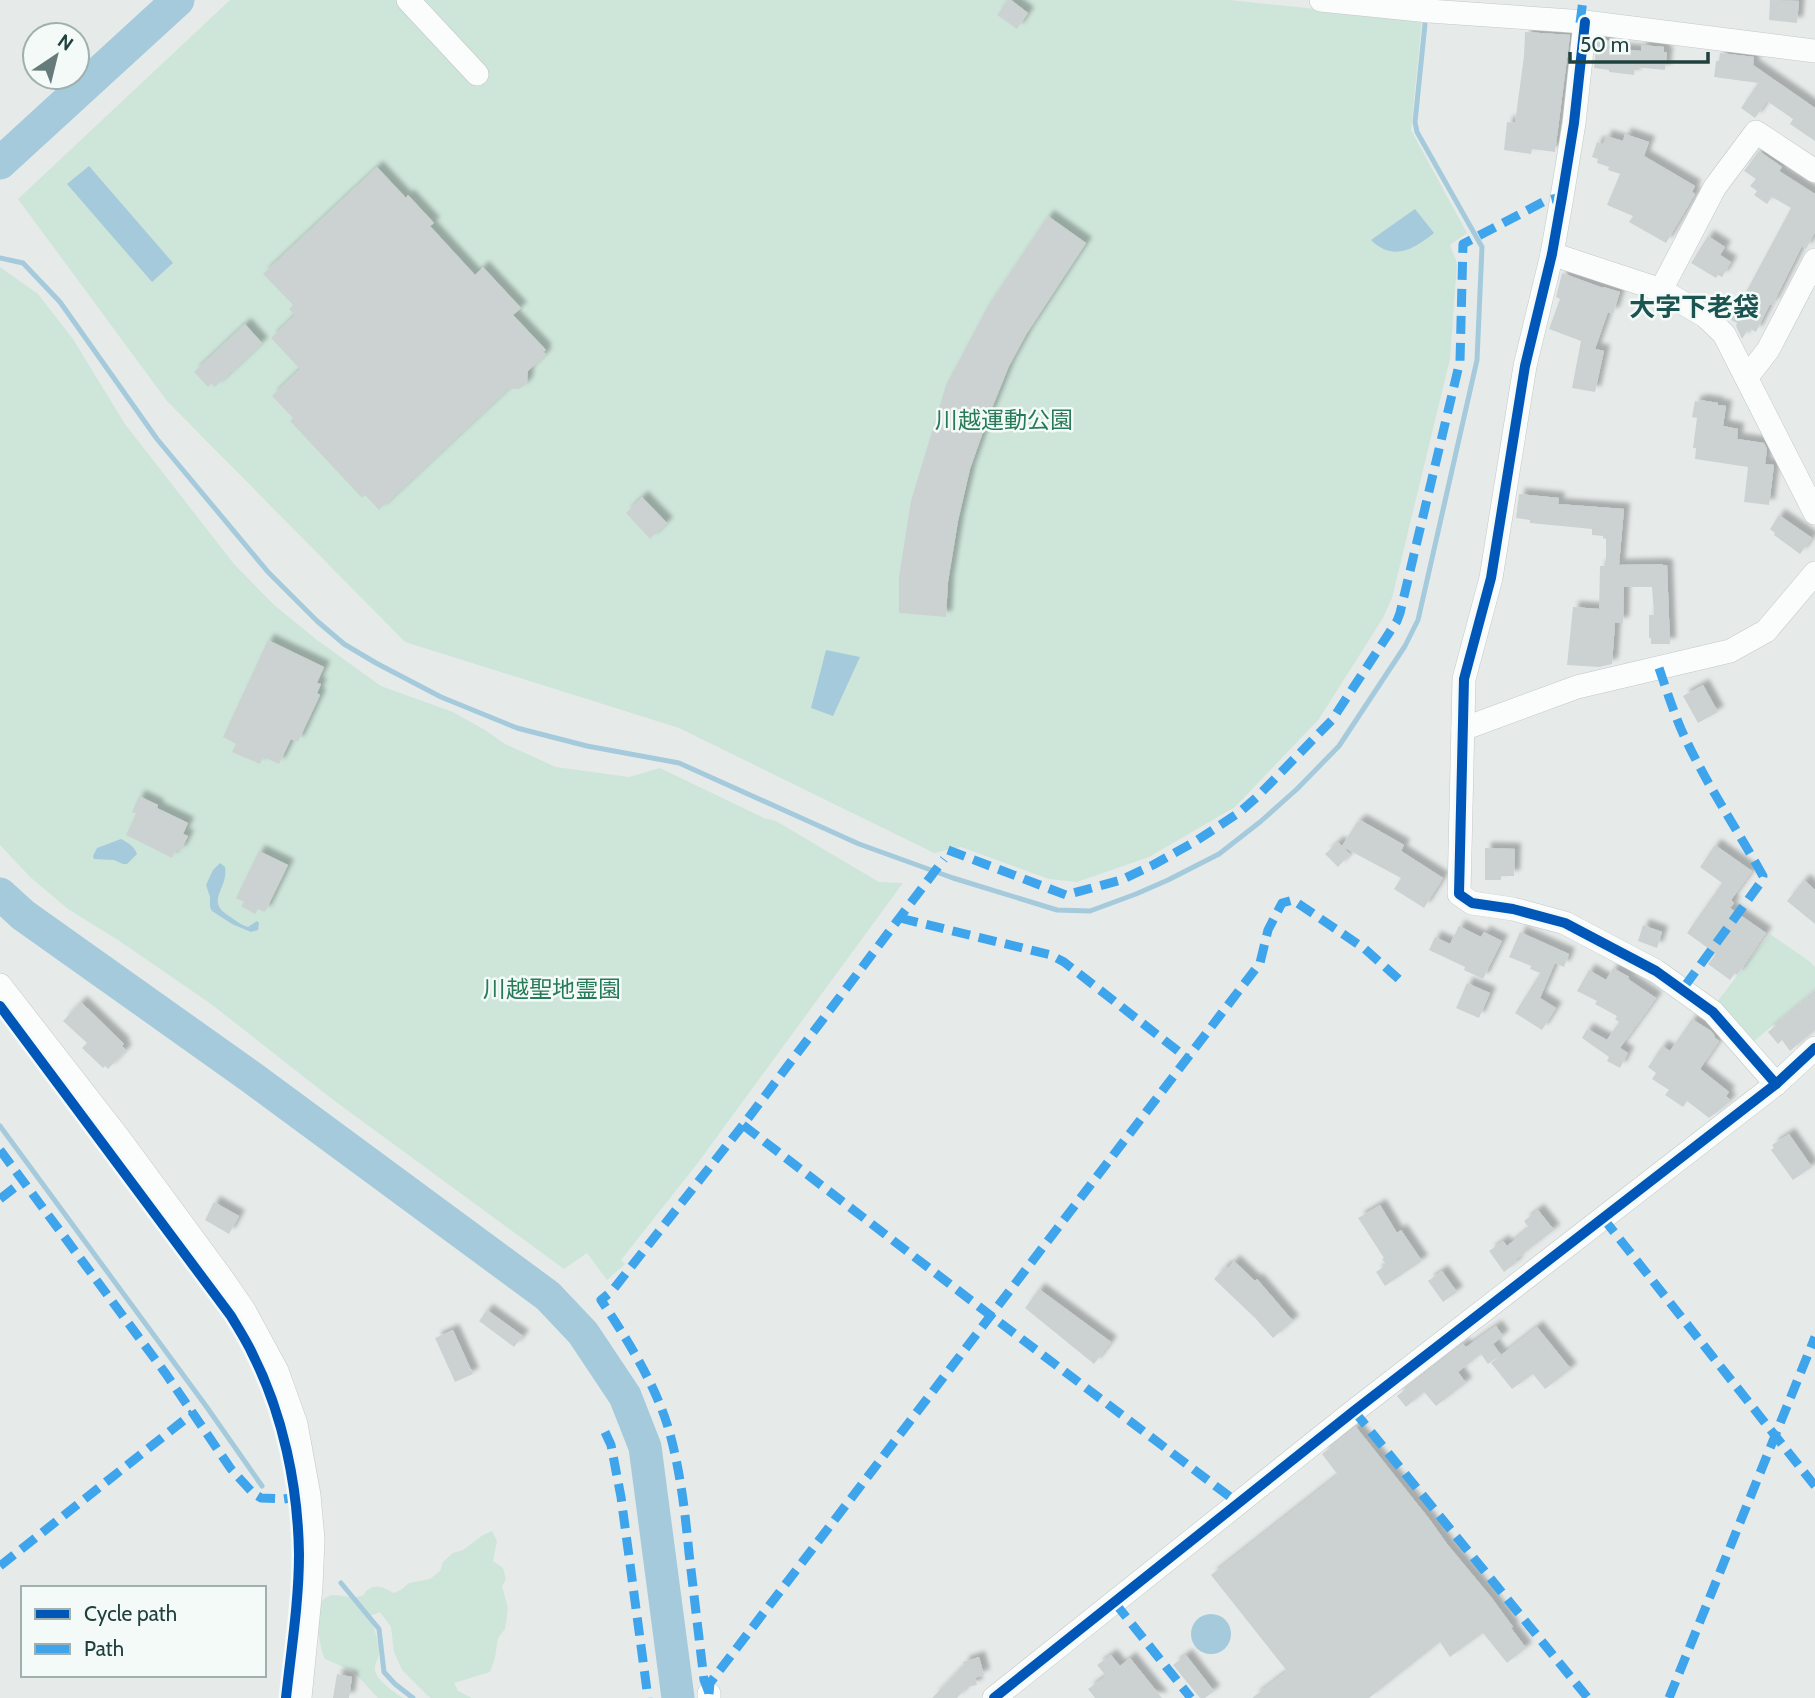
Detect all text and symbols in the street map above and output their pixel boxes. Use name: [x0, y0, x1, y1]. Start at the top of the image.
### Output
north arrow: [21, 21, 91, 91]
scale bar: [1570, 21, 1708, 65]
text: N: [53, 29, 78, 56]
text: 50 m: [1580, 32, 1629, 57]
district label: 大字下老袋: [1629, 291, 1759, 323]
park label: 川越運動公園: [935, 406, 1073, 434]
park label: 川越聖地霊園: [483, 975, 621, 1003]
legend: [21, 1586, 266, 1677]
text: Cycle path: [84, 1601, 177, 1626]
text: Path: [84, 1636, 124, 1661]

